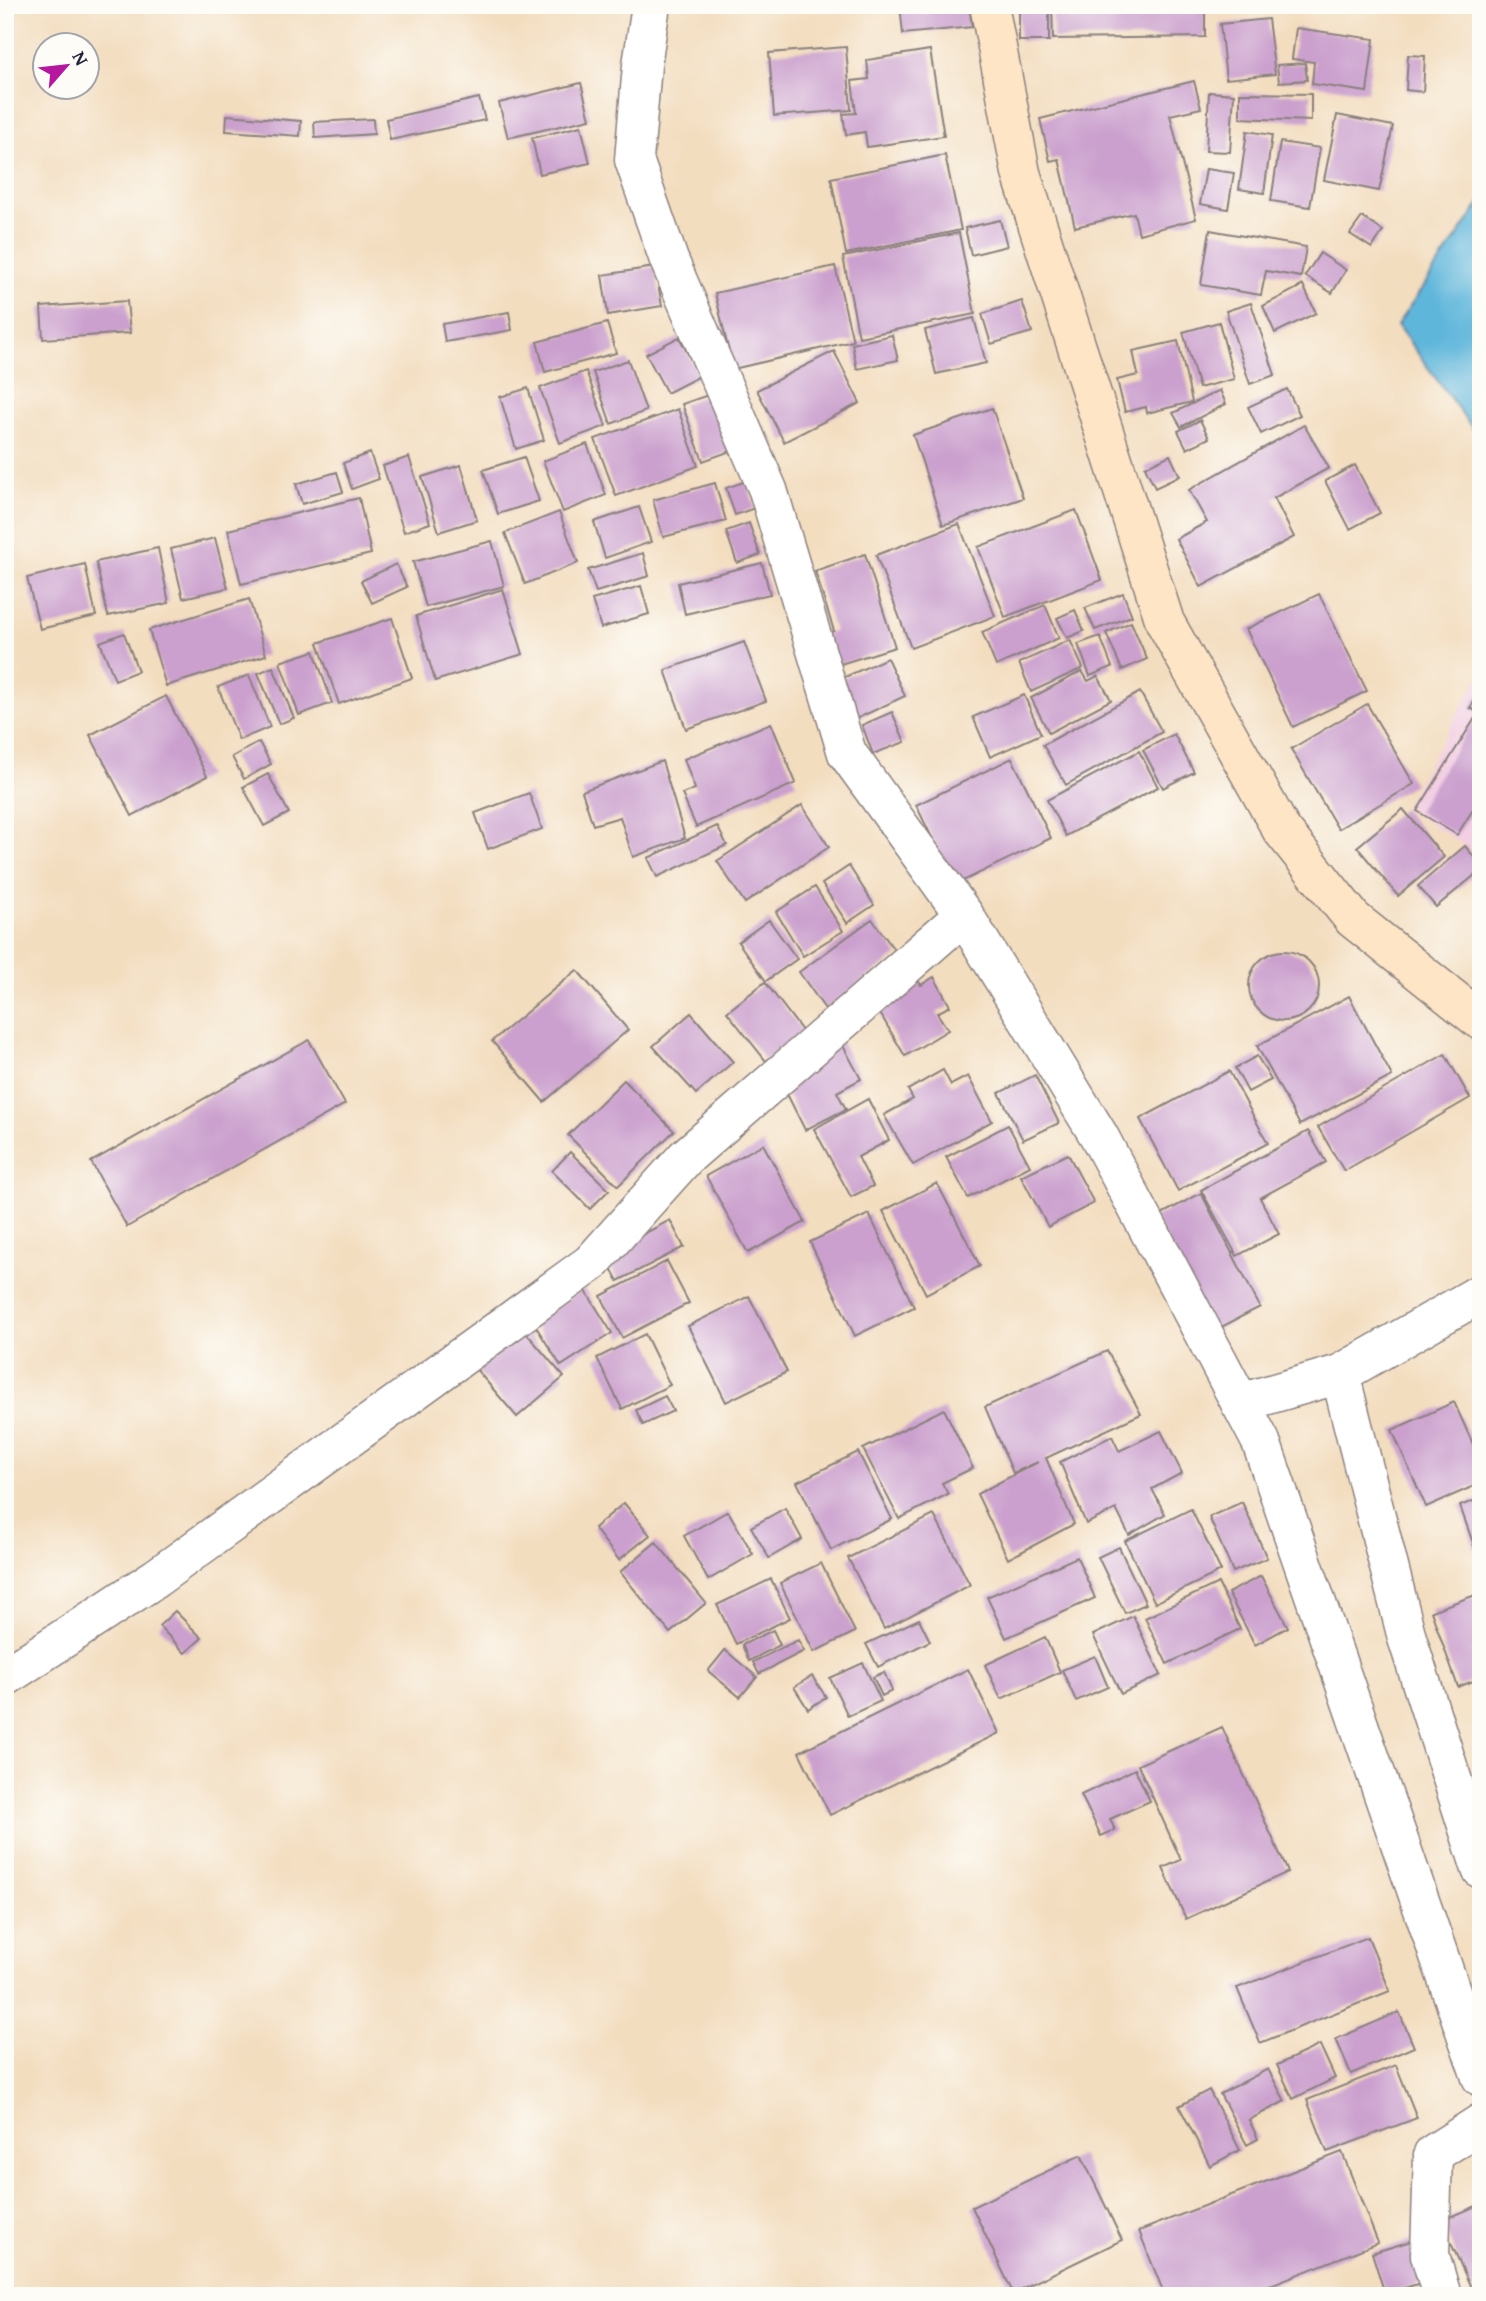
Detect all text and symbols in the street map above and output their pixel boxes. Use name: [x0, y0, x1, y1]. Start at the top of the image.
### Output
north arrow: [32, 32, 102, 102]
text: N: [66, 46, 96, 70]

